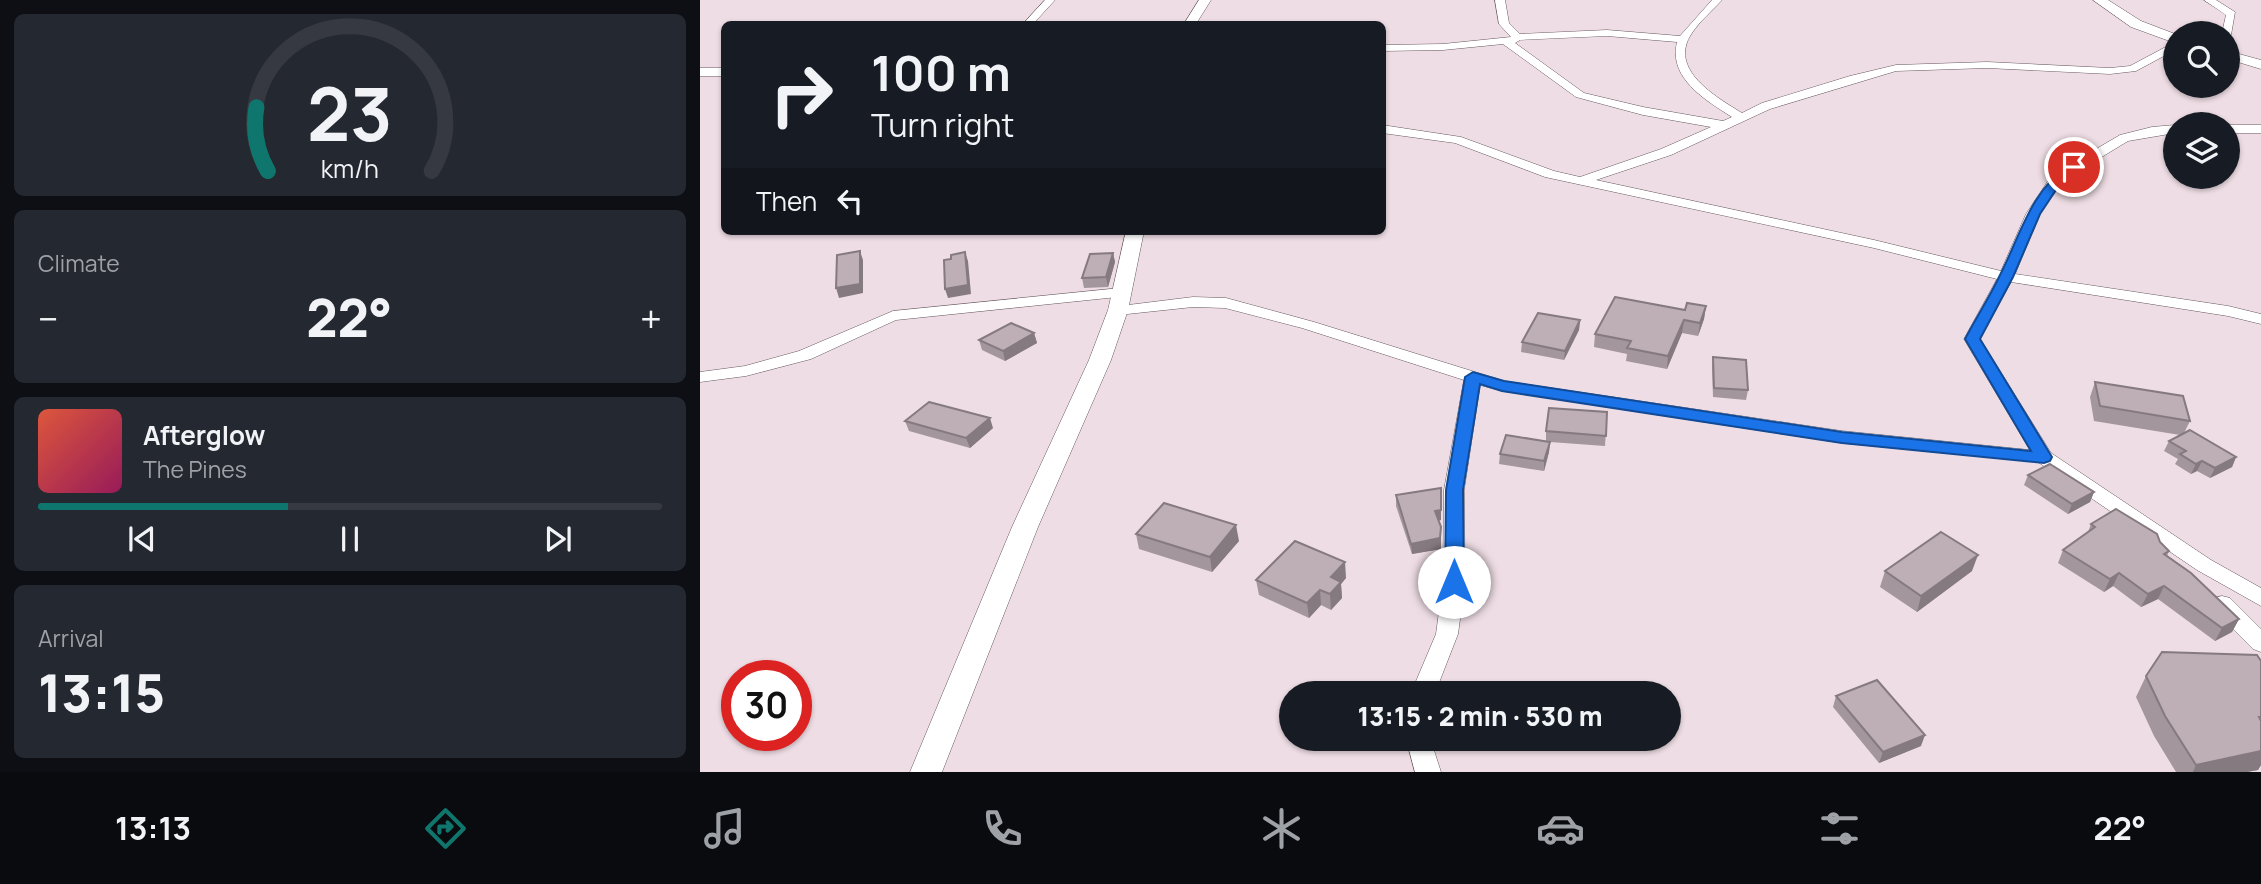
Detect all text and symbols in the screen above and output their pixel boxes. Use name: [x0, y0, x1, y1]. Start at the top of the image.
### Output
map controls: [2163, 21, 2240, 189]
button: search: [2163, 21, 2240, 98]
text: 100 m: [871, 39, 1011, 106]
icon: right: [756, 49, 847, 140]
text: 23: [307, 63, 393, 163]
text: Turn right: [871, 103, 1014, 147]
button: layers: [2163, 112, 2240, 189]
pin: [2044, 137, 2104, 197]
icon: arrive: [2055, 148, 2093, 186]
text: km/h: [321, 151, 379, 186]
icon: left: [831, 182, 869, 220]
text: Then: [756, 183, 817, 219]
text: Climate: [38, 247, 120, 279]
text: 22°: [306, 282, 392, 353]
text: −: [38, 292, 59, 344]
text: +: [640, 292, 662, 344]
text: Afterglow: [143, 417, 265, 453]
text: The Pines: [143, 453, 247, 485]
icon: previous: [123, 520, 161, 558]
icon: pause: [331, 520, 369, 558]
icon: next: [539, 520, 577, 558]
position arrow: [1417, 545, 1491, 619]
text: Arrival: [38, 622, 104, 654]
text: 13:15: [38, 657, 165, 728]
speed limit sign: 30: [721, 660, 812, 751]
text: 13:15 · 2 min · 530 m: [1357, 698, 1603, 734]
icon: directions: [421, 804, 470, 853]
icon: music: [700, 804, 749, 853]
icon: phone: [978, 804, 1027, 853]
icon: climate: [1257, 804, 1306, 853]
icon: car: [1536, 804, 1585, 853]
icon: filters: [1815, 804, 1864, 853]
text: 13:13: [115, 806, 191, 850]
text: 22°: [2094, 806, 2146, 850]

